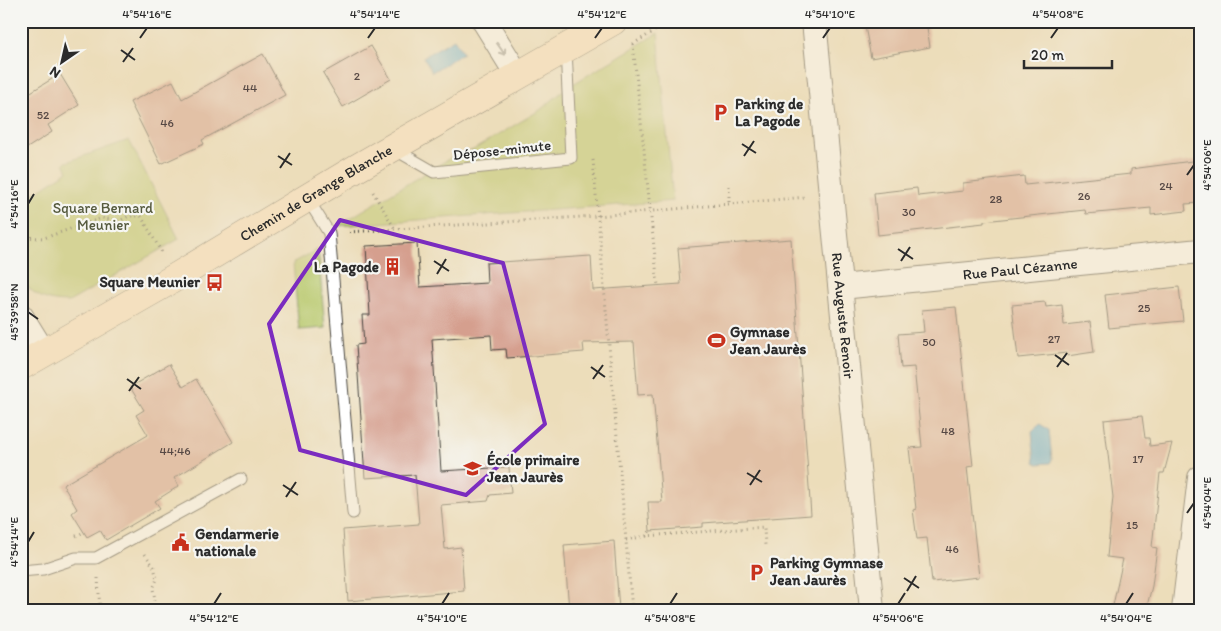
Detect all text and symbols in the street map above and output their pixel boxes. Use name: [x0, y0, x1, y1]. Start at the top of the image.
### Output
text: 4°54'16"E: [122, 7, 172, 21]
text: 4°54'14"E: [350, 7, 401, 21]
text: 4°54'12"E: [577, 7, 627, 21]
text: 4°54'10"E: [805, 7, 856, 21]
text: 4°54'08"E: [1032, 7, 1084, 21]
north arrow: [38, 38, 88, 88]
scale bar: [1024, 38, 1111, 70]
one-way arrow: [496, 42, 506, 56]
text: 20 m: [1031, 46, 1065, 64]
text: N: [46, 63, 64, 82]
house number: 2: [354, 69, 361, 83]
house number: 44: [243, 81, 257, 95]
place label: Parking de La Pagode: [735, 95, 803, 131]
parking icon: Parking de La Pagode: [711, 103, 731, 123]
house number: 52: [37, 108, 50, 122]
house number: 46: [160, 116, 174, 130]
street label: Dépose-minute: [452, 136, 552, 164]
text: 4°54'06"E: [1200, 139, 1214, 191]
street label: Chemin de Grange Blanche: [237, 141, 395, 245]
text: 4°54'16"E: [7, 179, 21, 229]
house number: 24: [1159, 179, 1173, 193]
house number: 26: [1078, 189, 1090, 203]
house number: 28: [990, 192, 1003, 206]
park label: Square Bernard Meunier: [53, 199, 153, 234]
house number: 30: [902, 205, 916, 219]
street label: Rue Auguste Renoir: [828, 252, 858, 380]
street label: Rue Paul Cézanne: [962, 254, 1078, 284]
building icon: La Pagode: [383, 257, 403, 277]
place label: La Pagode: [314, 258, 379, 277]
bus stop icon: Square Meunier: [204, 272, 224, 292]
place label: Square Meunier: [99, 273, 201, 292]
text: 45°39'58"N: [7, 283, 21, 341]
house number: 25: [1138, 301, 1150, 315]
place label: Gymnase Jean Jaurès: [729, 323, 807, 358]
sports icon: Gymnase Jean Jaurès: [706, 331, 726, 351]
house number: 27: [1048, 332, 1060, 346]
house number: 50: [922, 335, 936, 349]
house number: 48: [941, 424, 955, 438]
house number: 44;46: [160, 444, 190, 458]
place label: École primaire Jean Jaurès: [486, 450, 579, 486]
house number: 17: [1132, 452, 1144, 466]
school or university icon: École primaire Jean Jaurès: [463, 459, 483, 479]
text: 4°54'04"E: [1200, 477, 1214, 529]
text: 4°54'14"E: [7, 516, 21, 567]
house number: 15: [1126, 518, 1138, 532]
place label: Gendarmerie nationale: [194, 525, 279, 560]
public building icon: Gendarmerie nationale: [171, 533, 191, 553]
house number: 46: [945, 542, 959, 556]
place label: Parking Gymnase Jean Jaurès: [769, 554, 883, 589]
parking icon: Parking Gymnase Jean Jaurès: [746, 562, 766, 582]
text: 4°54'12"E: [189, 611, 239, 625]
text: 4°54'10"E: [417, 611, 468, 625]
text: 4°54'08"E: [644, 611, 696, 625]
text: 4°54'06"E: [872, 611, 924, 625]
text: 4°54'04"E: [1100, 611, 1152, 625]

